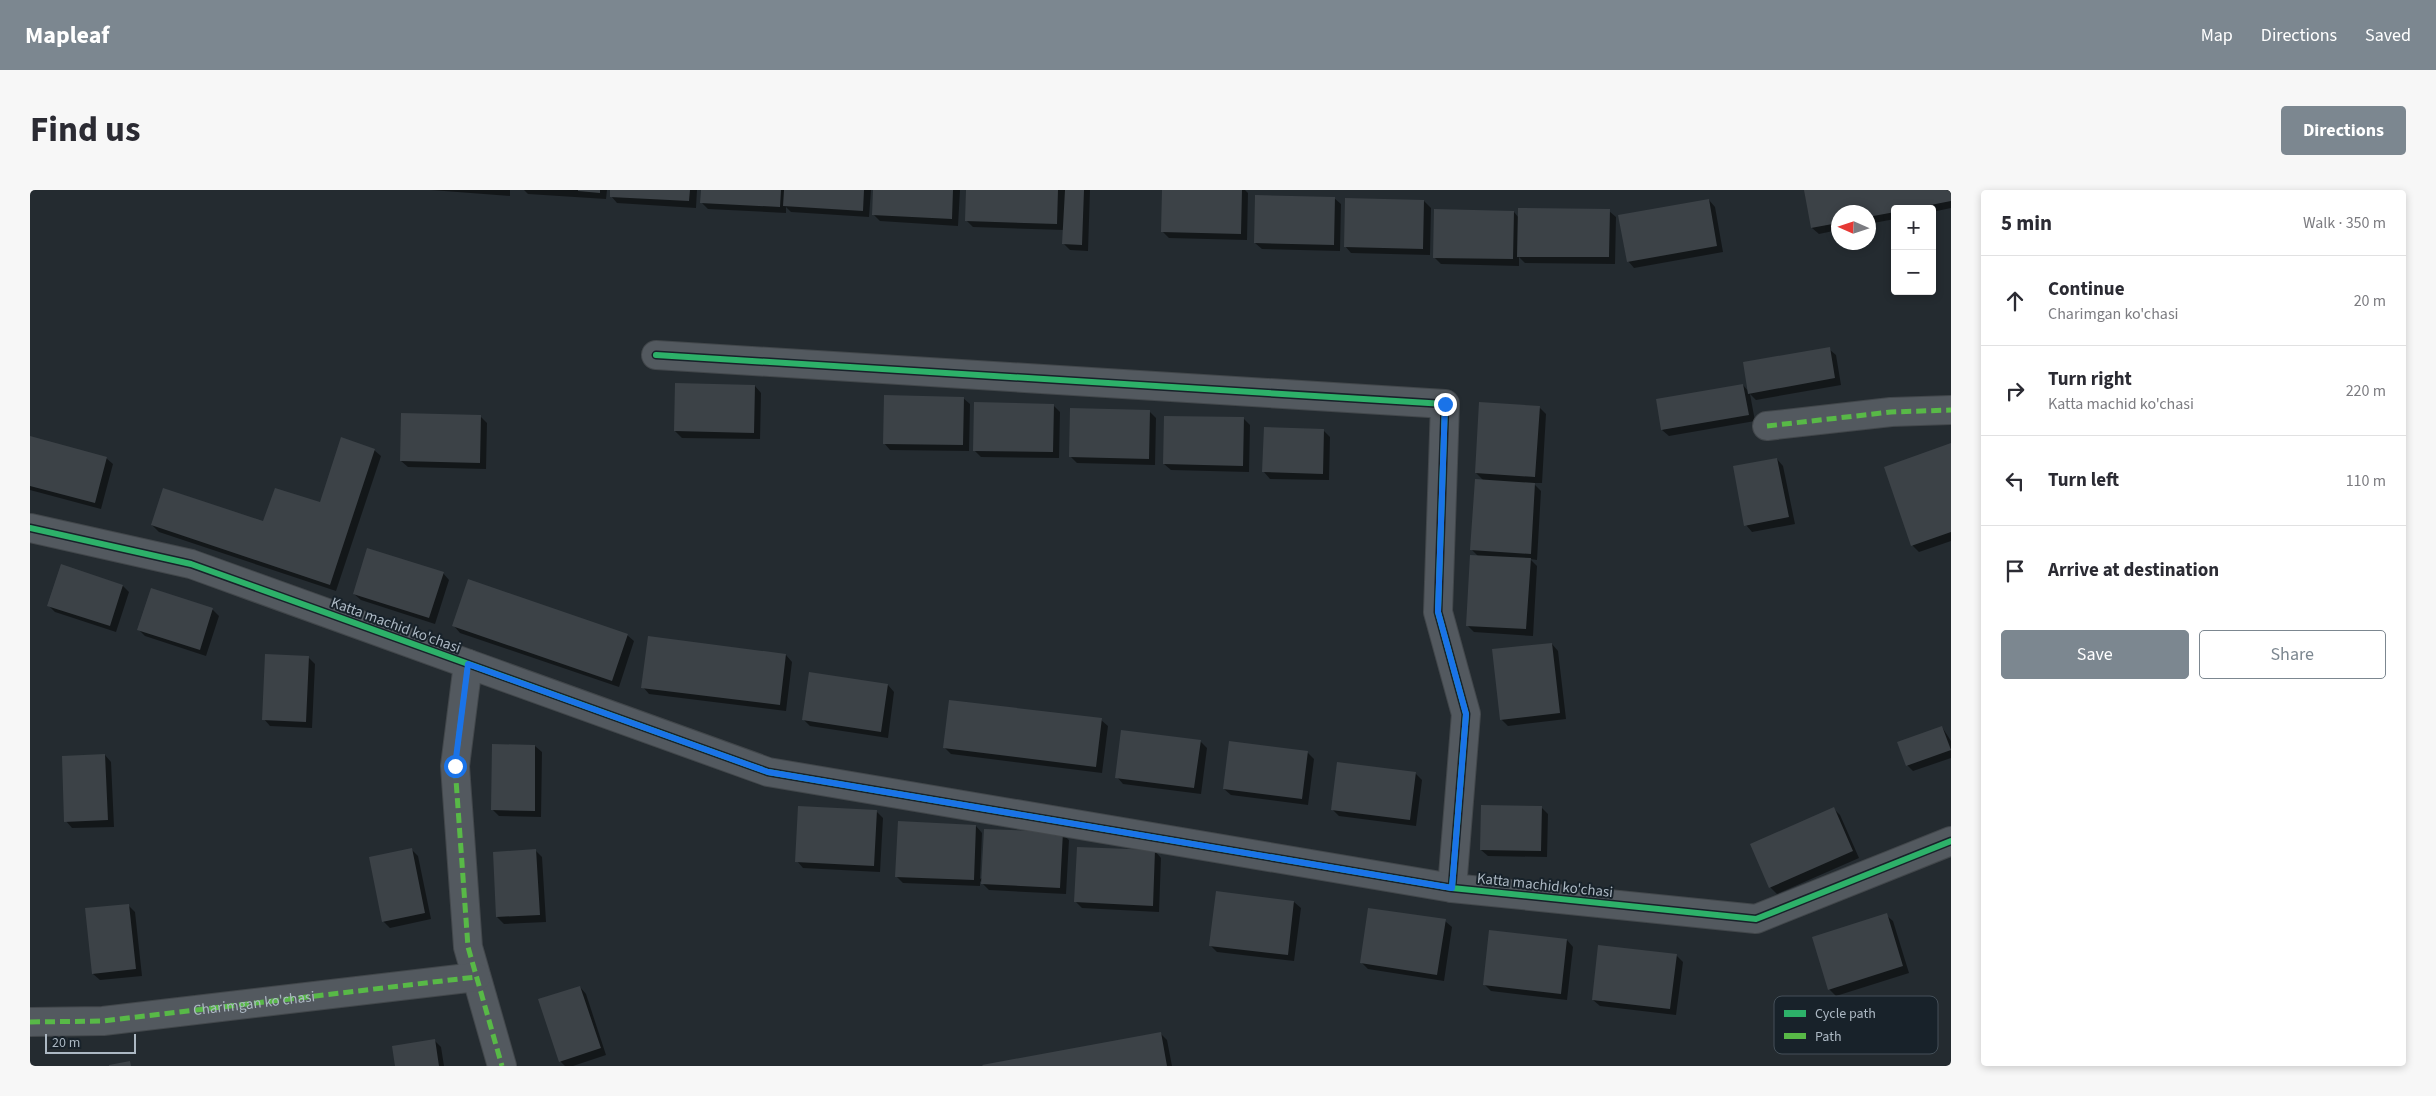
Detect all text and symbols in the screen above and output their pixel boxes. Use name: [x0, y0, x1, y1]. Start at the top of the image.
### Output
text: Mapleaf: [25, 18, 110, 53]
text: Map: [2201, 23, 2233, 48]
text: Directions: [2261, 23, 2337, 48]
text: Saved: [2365, 23, 2411, 48]
text: Find us: [30, 105, 140, 155]
button: Directions: [2281, 106, 2406, 155]
north arrow: [1831, 205, 1876, 250]
map controls: [1891, 205, 1936, 295]
button: +: [1891, 205, 1936, 250]
text: 5 min: [2001, 208, 2052, 238]
text: Walk · 350 m: [2303, 212, 2386, 234]
button: −: [1891, 250, 1936, 295]
text: Continue: [2048, 276, 2125, 303]
icon: ahead: [2001, 287, 2029, 315]
text: 20 m: [2354, 290, 2386, 312]
text: Charimgan ko'chasi: [2048, 303, 2179, 325]
text: Turn right: [2048, 366, 2132, 393]
icon: right: [2001, 377, 2029, 405]
text: 220 m: [2346, 380, 2386, 402]
route end: [1434, 393, 1457, 416]
text: Katta machid ko'chasi: [2048, 393, 2194, 415]
icon: left: [2001, 467, 2029, 495]
text: Turn left: [2048, 467, 2119, 494]
text: 110 m: [2346, 470, 2386, 492]
icon: arrive: [2001, 557, 2029, 585]
text: Arrive at destination: [2048, 557, 2219, 584]
street label: Katta machid ko'chasi: [328, 592, 464, 659]
button: Save: [2001, 630, 2189, 679]
button: Share: [2199, 630, 2386, 679]
route start: [444, 755, 467, 778]
street label: Katta machid ko'chasi: [1476, 868, 1614, 903]
street label: Charimgan ko'chasi: [192, 986, 316, 1021]
legend: [1774, 996, 1938, 1054]
text: Cycle path: [1815, 1004, 1876, 1024]
text: Path: [1815, 1027, 1842, 1047]
scale bar: [45, 1031, 136, 1054]
text: 20 m: [52, 1033, 80, 1053]

